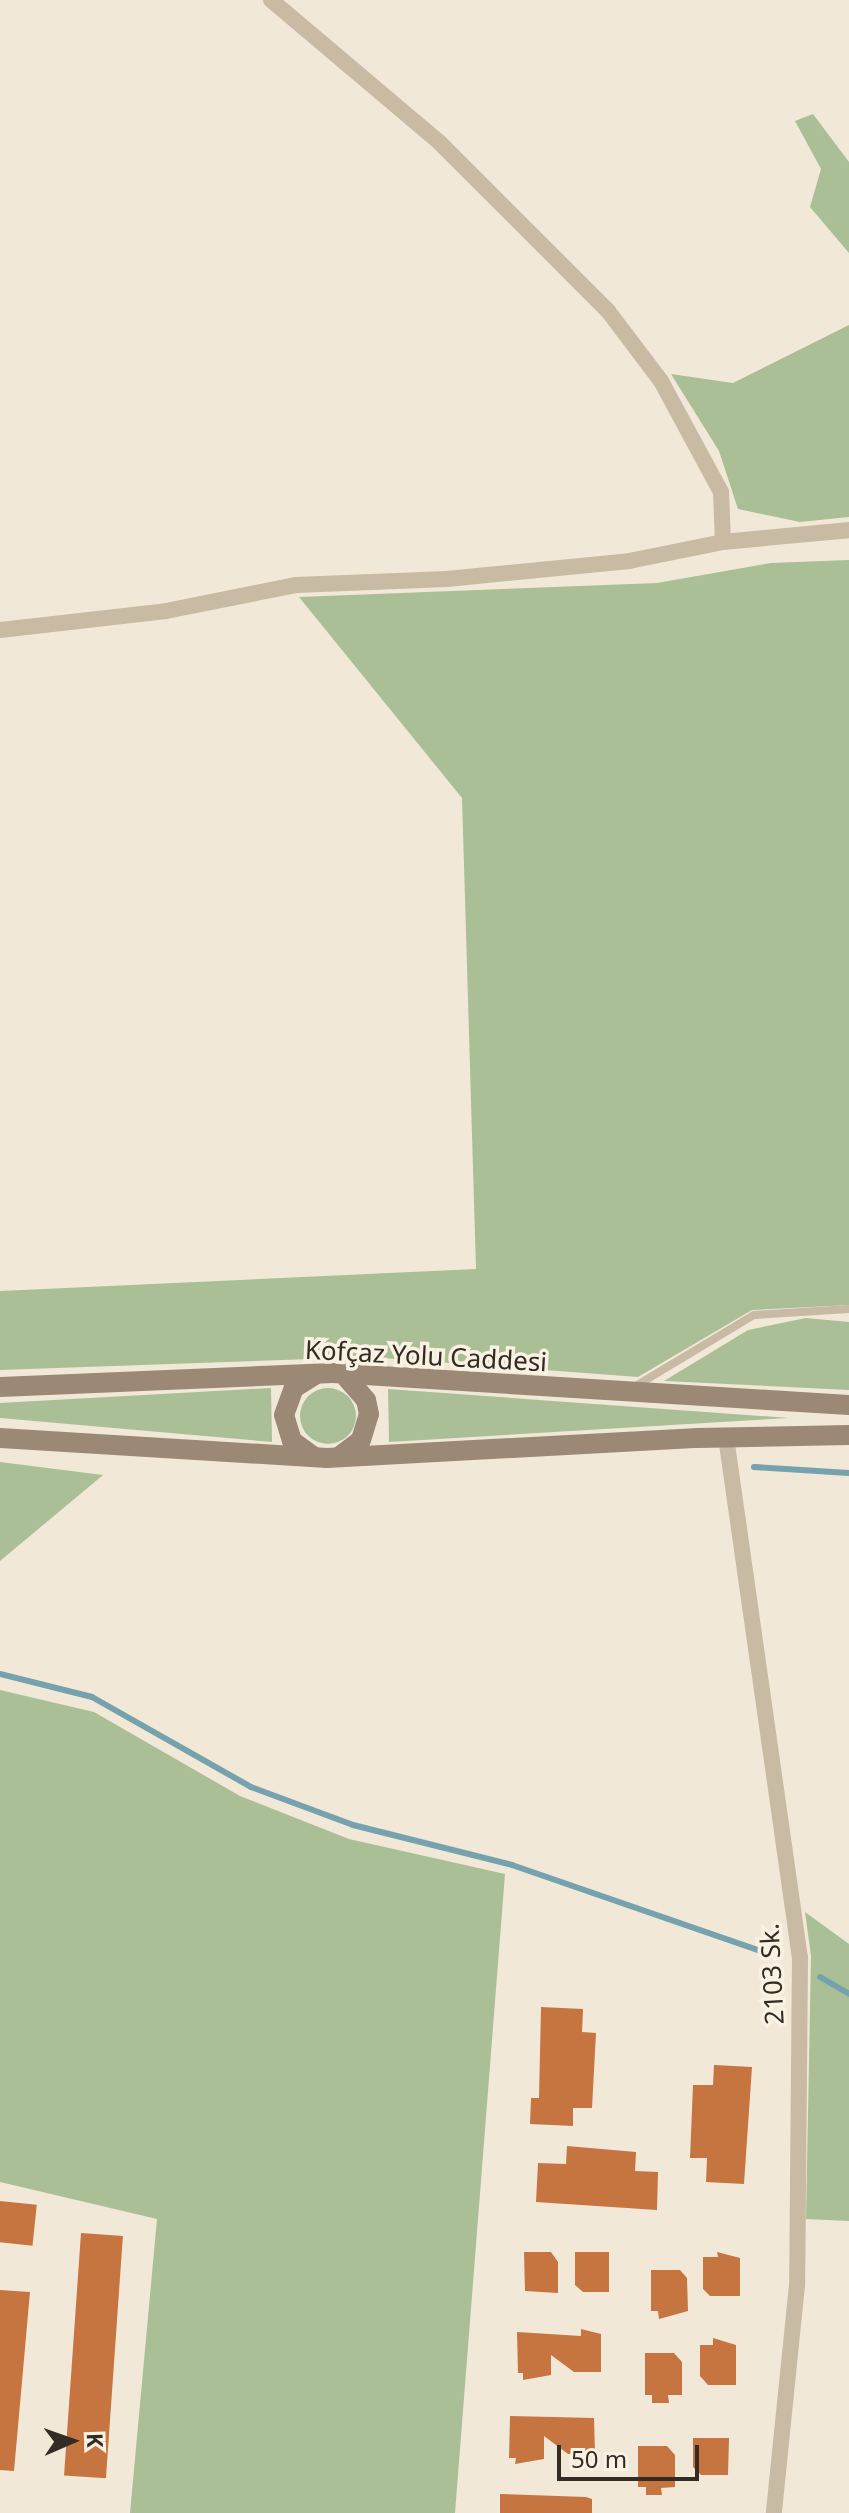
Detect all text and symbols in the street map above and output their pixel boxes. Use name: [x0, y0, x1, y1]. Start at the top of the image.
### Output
street label: Kofçaz Yolu Caddesi: [304, 1334, 548, 1378]
street label: 2103 Sk.: [754, 1923, 790, 2025]
north arrow: [32, 2401, 112, 2481]
scale bar: [561, 2429, 703, 2479]
text: K: [81, 2432, 111, 2448]
text: 50 m: [571, 2442, 627, 2475]

